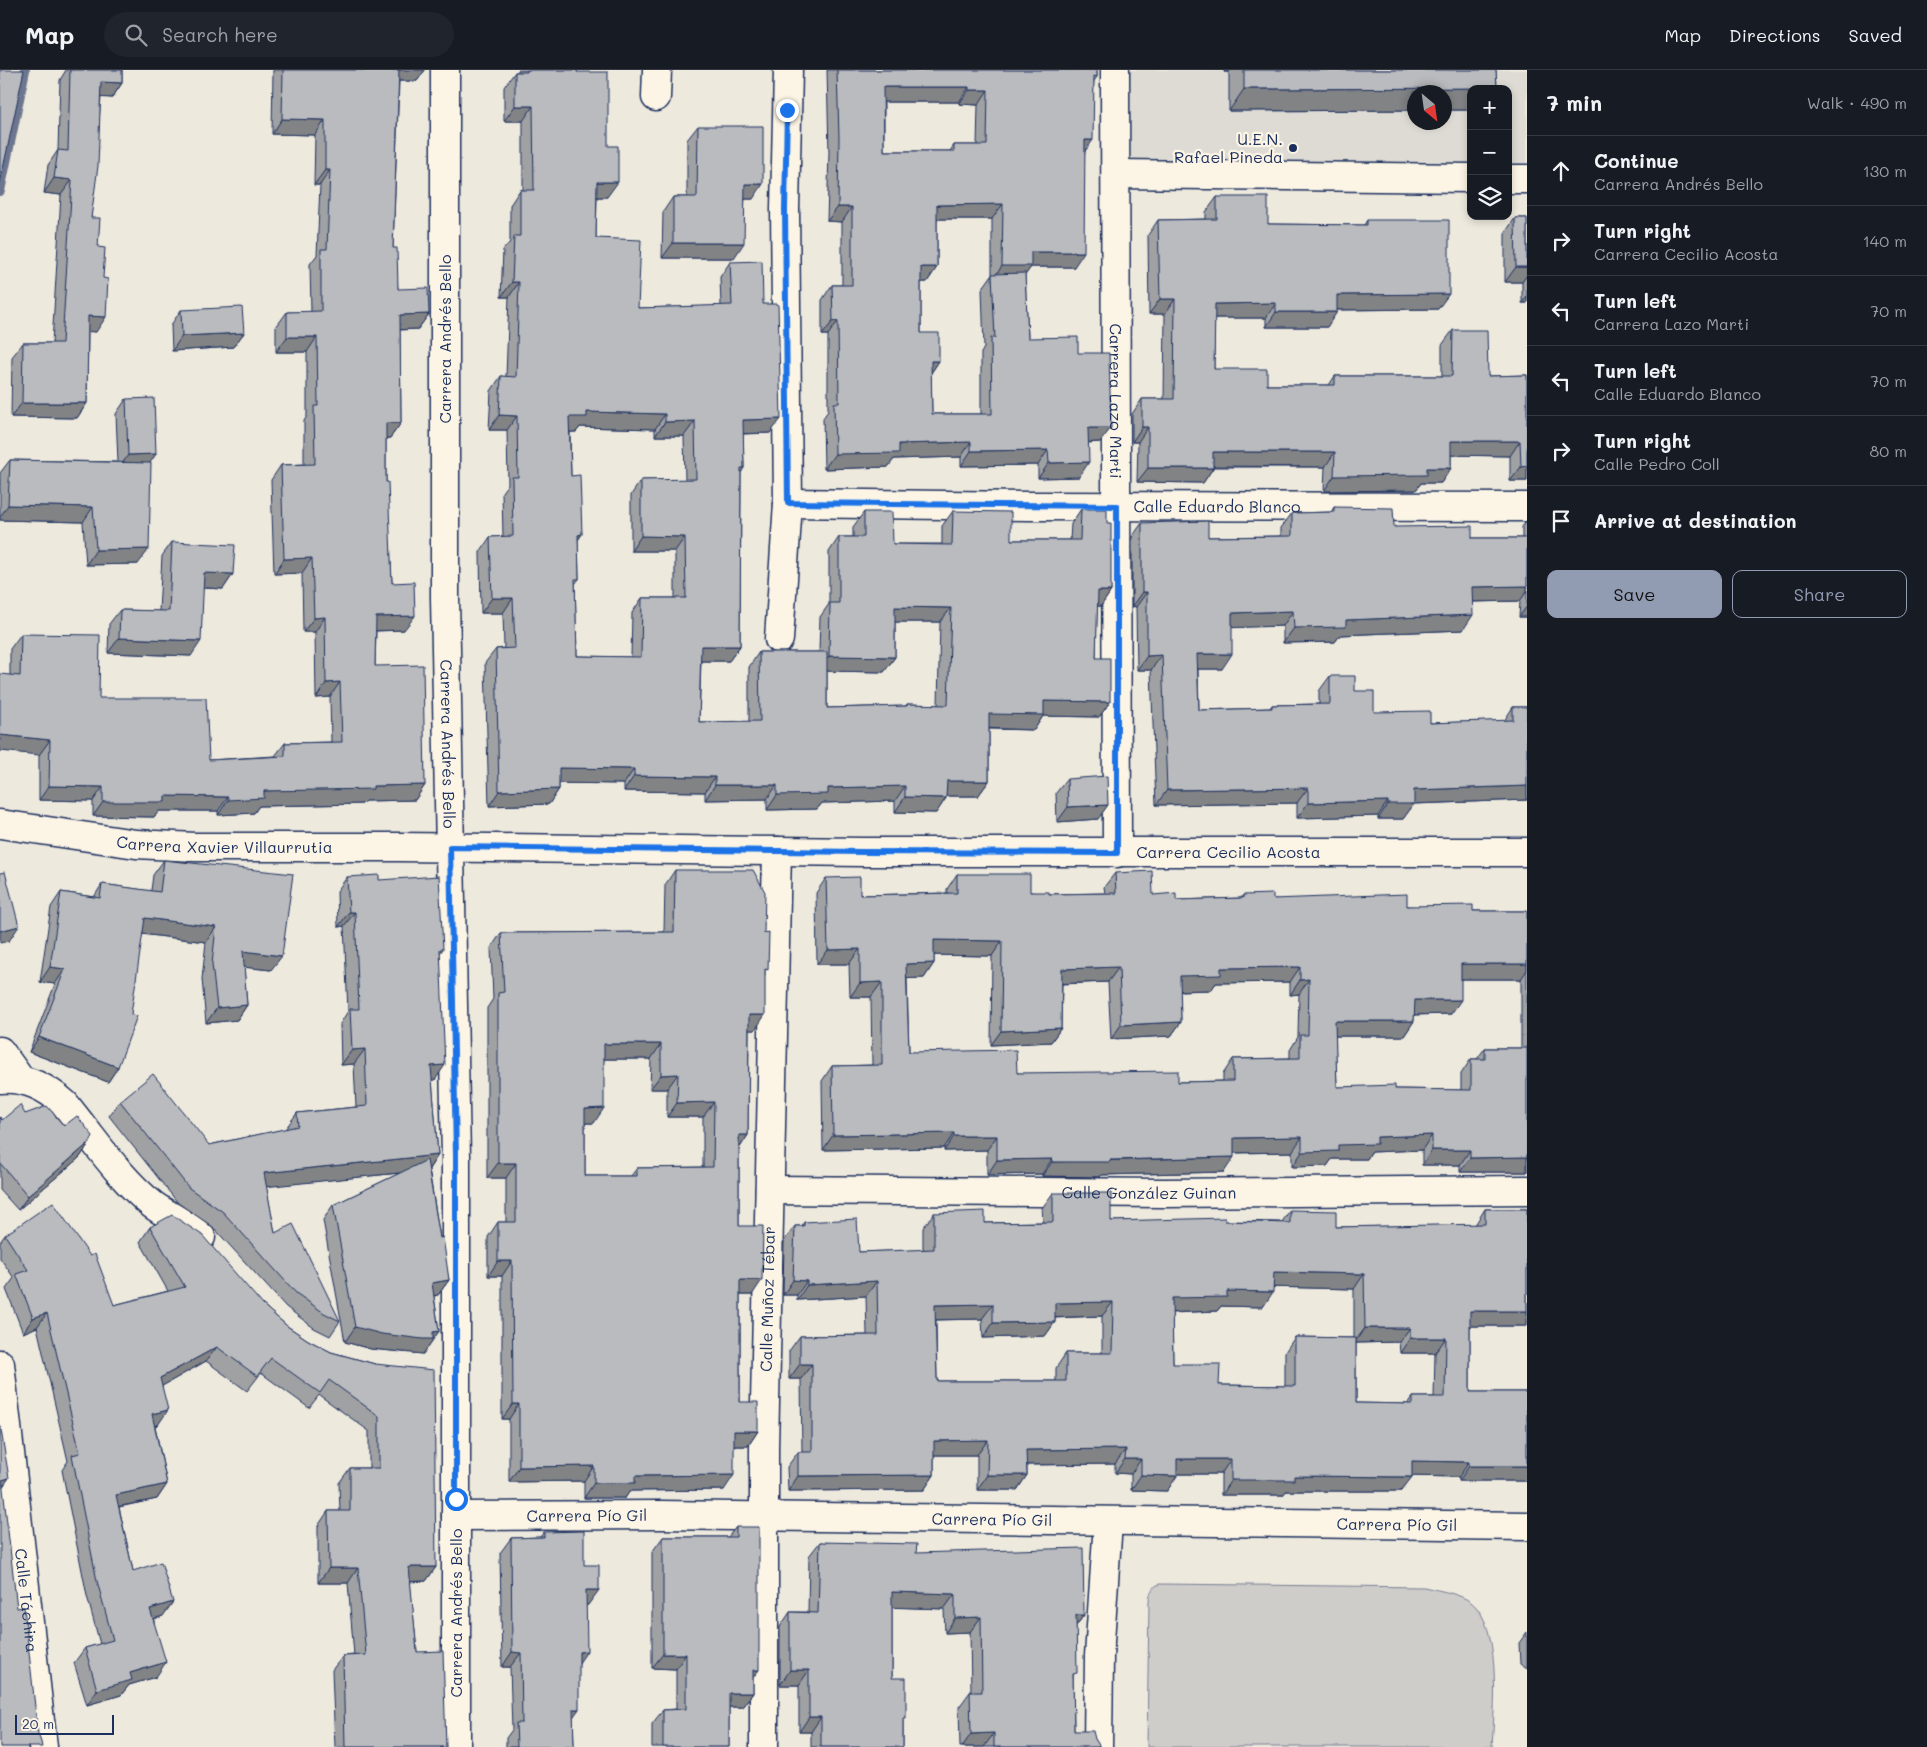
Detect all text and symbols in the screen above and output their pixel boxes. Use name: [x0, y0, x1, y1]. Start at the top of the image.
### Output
search box: [104, 12, 454, 57]
text: Map: [25, 19, 74, 50]
icon: search: [122, 21, 150, 49]
text: Search here: [162, 22, 278, 47]
text: Map: [1664, 23, 1701, 47]
text: Directions: [1729, 23, 1821, 47]
text: Saved: [1849, 23, 1902, 47]
north arrow: [1407, 85, 1452, 130]
map controls: [1467, 85, 1512, 220]
button: +: [1467, 85, 1512, 130]
text: 7 min: [1547, 89, 1602, 116]
text: Walk · 490 m: [1807, 92, 1907, 113]
route end: [776, 99, 799, 122]
place label: U.E.N. Rafael Pineda: [1174, 128, 1283, 167]
button: −: [1467, 130, 1512, 175]
marker: U.E.N. Rafael Pineda: [1287, 142, 1299, 154]
text: Continue: [1594, 148, 1679, 173]
icon: ahead: [1547, 157, 1575, 185]
text: 130 m: [1863, 160, 1907, 181]
text: Carrera Andrés Bello: [1594, 173, 1763, 194]
button: layers: [1467, 175, 1512, 220]
text: Turn right: [1594, 218, 1691, 243]
icon: right: [1547, 227, 1575, 255]
text: 140 m: [1863, 230, 1907, 251]
text: Carrera Cecilio Acosta: [1594, 243, 1778, 264]
street label: Carrera Andrés Bello: [434, 254, 455, 424]
text: Turn left: [1594, 288, 1677, 313]
icon: left: [1547, 297, 1575, 325]
text: 70 m: [1870, 300, 1907, 321]
text: Carrera Lazo Marti: [1594, 313, 1749, 334]
street label: Carrera Lazo Marti: [1106, 323, 1127, 479]
text: Turn left: [1594, 358, 1677, 383]
icon: left: [1547, 367, 1575, 395]
text: 70 m: [1870, 370, 1907, 391]
text: Calle Eduardo Blanco: [1594, 383, 1761, 404]
text: Turn right: [1594, 428, 1691, 453]
icon: right: [1547, 437, 1575, 465]
text: 80 m: [1870, 440, 1907, 461]
text: Calle Pedro Coll: [1594, 453, 1720, 474]
street label: Calle Eduardo Blanco: [1133, 495, 1301, 517]
icon: arrive: [1547, 507, 1575, 535]
text: Arrive at destination: [1594, 508, 1797, 533]
button: Save: [1547, 570, 1722, 618]
button: Share: [1732, 570, 1907, 618]
street label: Carrera Andrés Bello: [436, 659, 461, 829]
street label: Carrera Xavier Villaurrutia: [115, 830, 333, 857]
street label: Carrera Cecilio Acosta: [1136, 841, 1321, 862]
street label: Calle González Guinan: [1062, 1181, 1236, 1203]
street label: Calle Muñoz Tébar: [755, 1226, 779, 1372]
route start: [445, 1488, 468, 1511]
street label: Carrera Pío Gil: [527, 1504, 647, 1526]
street label: Carrera Pío Gil: [931, 1507, 1052, 1530]
street label: Carrera Pío Gil: [1336, 1513, 1457, 1535]
street label: Carrera Andrés Bello: [445, 1528, 466, 1698]
street label: Calle Táchira: [11, 1547, 43, 1654]
scale bar: [15, 1712, 114, 1735]
text: 20 m: [22, 1714, 54, 1733]

